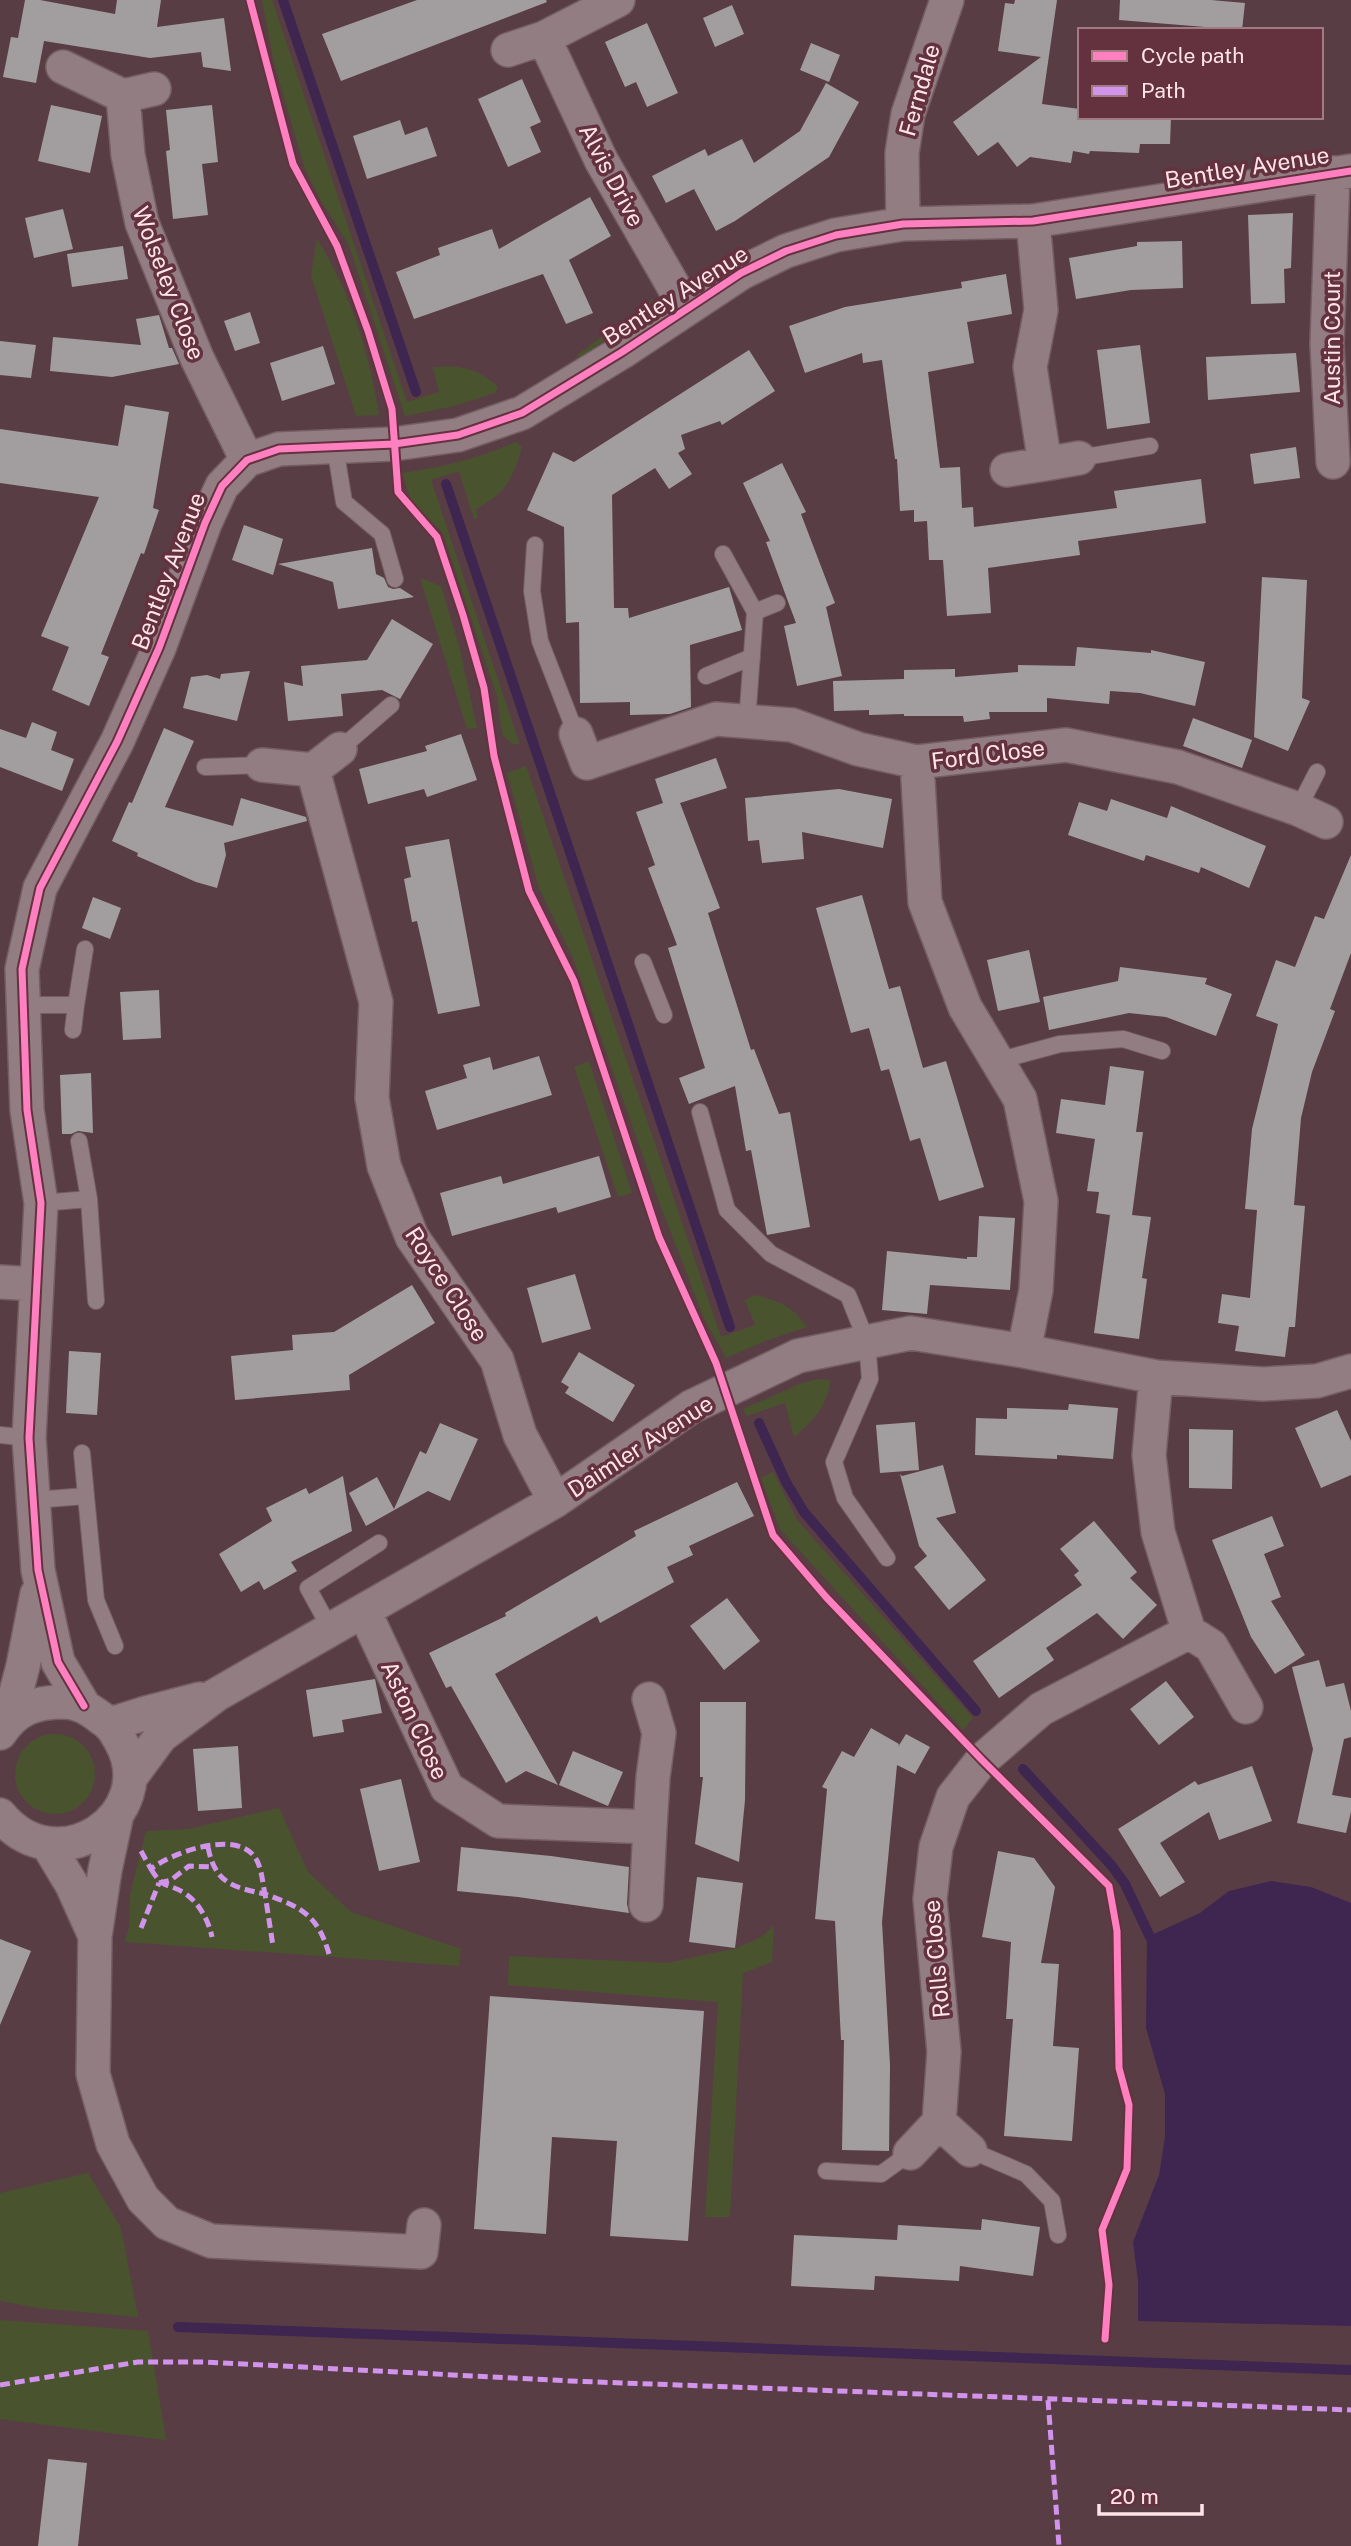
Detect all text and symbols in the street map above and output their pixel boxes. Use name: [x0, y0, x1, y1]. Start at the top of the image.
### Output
legend: [1078, 28, 1323, 119]
street label: Ferndale: [893, 41, 945, 139]
text: Cycle path: [1141, 43, 1244, 68]
text: Path: [1141, 78, 1186, 103]
street label: Alvis Drive: [574, 119, 650, 231]
street label: Bentley Avenue: [1163, 141, 1331, 193]
street label: Wolseley Close: [127, 202, 211, 364]
street label: Bentley Avenue: [597, 239, 753, 351]
street label: Austin Court: [1318, 271, 1345, 405]
street label: Bentley Avenue: [126, 489, 210, 653]
street label: Ford Close: [930, 734, 1046, 774]
street label: Royce Close: [400, 1222, 494, 1346]
street label: Daimler Avenue: [562, 1389, 718, 1503]
street label: Aston Close: [376, 1656, 454, 1784]
street label: Rolls Close: [917, 1899, 955, 2019]
scale bar: [1099, 2472, 1202, 2516]
text: 20 m: [1110, 2484, 1159, 2509]

